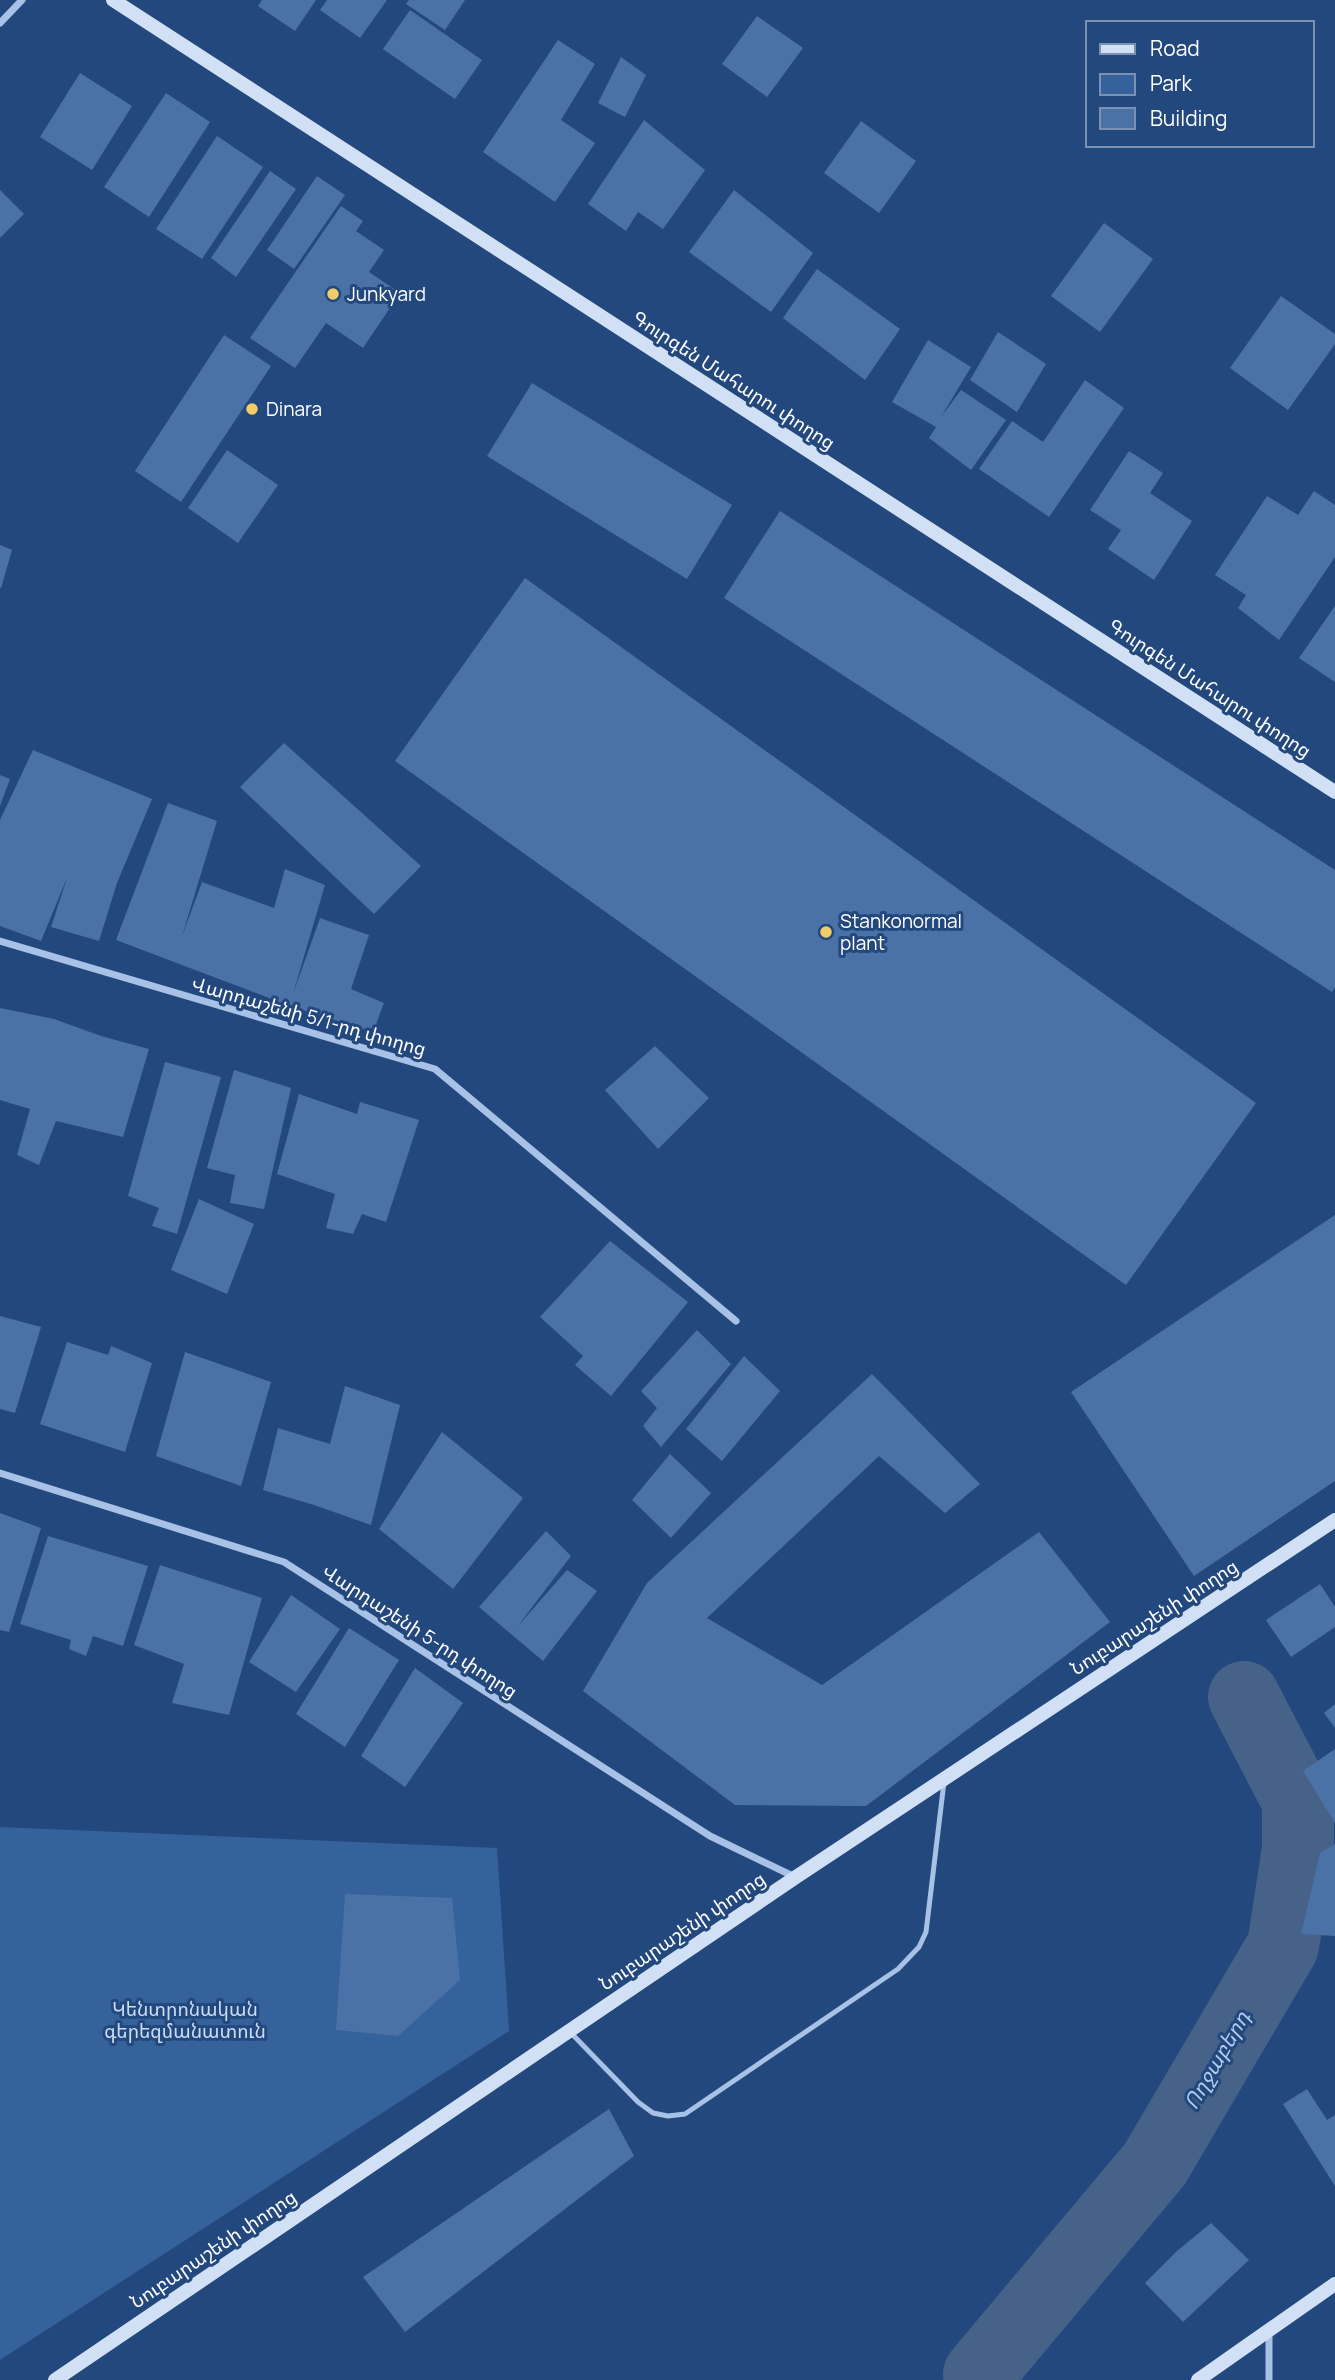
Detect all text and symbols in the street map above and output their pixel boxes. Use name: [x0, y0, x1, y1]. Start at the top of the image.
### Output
legend: [1086, 21, 1314, 147]
text: Road: [1150, 34, 1200, 62]
text: Park: [1150, 69, 1192, 97]
text: Building: [1150, 104, 1227, 132]
place label: Junkyard: [347, 281, 426, 307]
marker: Junkyard: [325, 286, 341, 302]
street label: Գուրգեն Մահարու փողոց: [628, 305, 840, 455]
place label: Dinara: [266, 396, 322, 422]
marker: Dinara: [244, 401, 260, 417]
street label: Գուրգեն Մահարու փողոց: [1104, 613, 1316, 763]
place label: Stankonormal plant: [840, 908, 962, 956]
marker: Stankonormal plant: [818, 924, 834, 940]
street label: Վարդաշենի 5/1-րդ փողոց: [189, 970, 429, 1062]
street label: Նուբարաշենի փողոց: [1065, 1553, 1243, 1681]
street label: Վարդաշենի 5-րդ փողոց: [317, 1558, 523, 1704]
street label: Նուբարաշենի փողոց: [594, 1866, 770, 1996]
park label: Կենտրոնական գերեզմանատուն: [104, 1996, 266, 2044]
water label: Ողջաբերդ: [1177, 2005, 1256, 2114]
street label: Նուբարաշենի փողոց: [125, 2184, 301, 2314]

